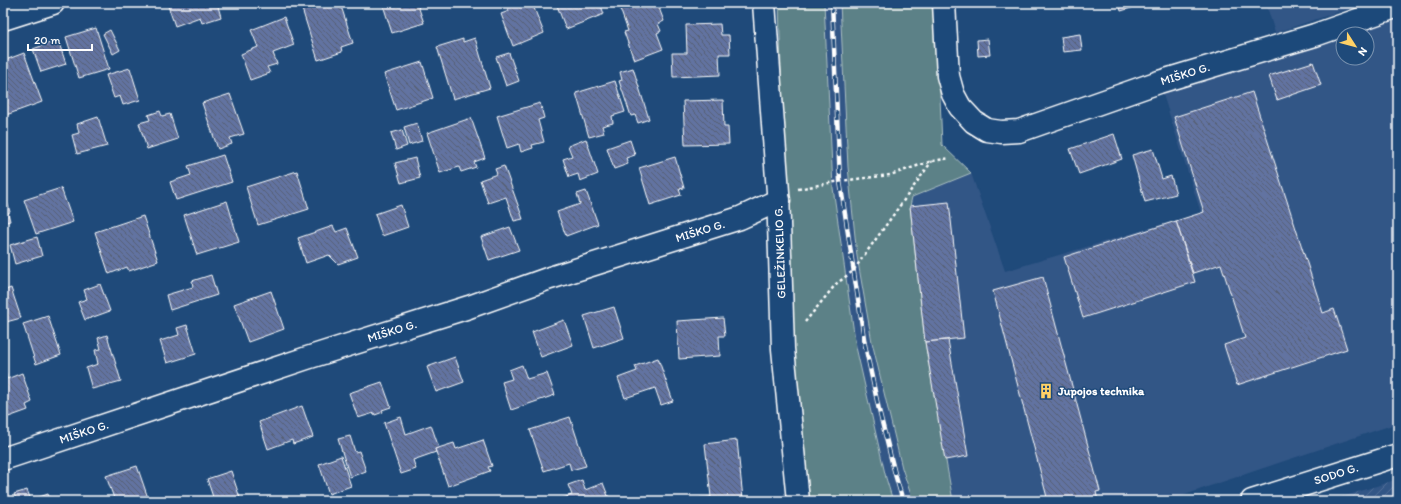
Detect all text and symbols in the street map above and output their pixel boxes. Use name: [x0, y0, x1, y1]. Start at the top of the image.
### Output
scale bar: [28, 26, 92, 52]
north arrow: [1335, 26, 1375, 66]
text: 20 m: [34, 33, 61, 47]
text: N: [1355, 45, 1370, 58]
street label: MIŠKO G.: [1159, 60, 1211, 88]
street label: GELEŽINKELIO G.: [771, 205, 789, 299]
street label: MIŠKO G.: [674, 217, 726, 245]
street label: MIŠKO G.: [366, 317, 418, 345]
building icon: Jupojos technika: [1037, 382, 1055, 400]
place label: Jupojos technika: [1057, 384, 1145, 399]
street label: MIŠKO G.: [58, 417, 110, 447]
street label: SODO G.: [1312, 460, 1360, 488]

